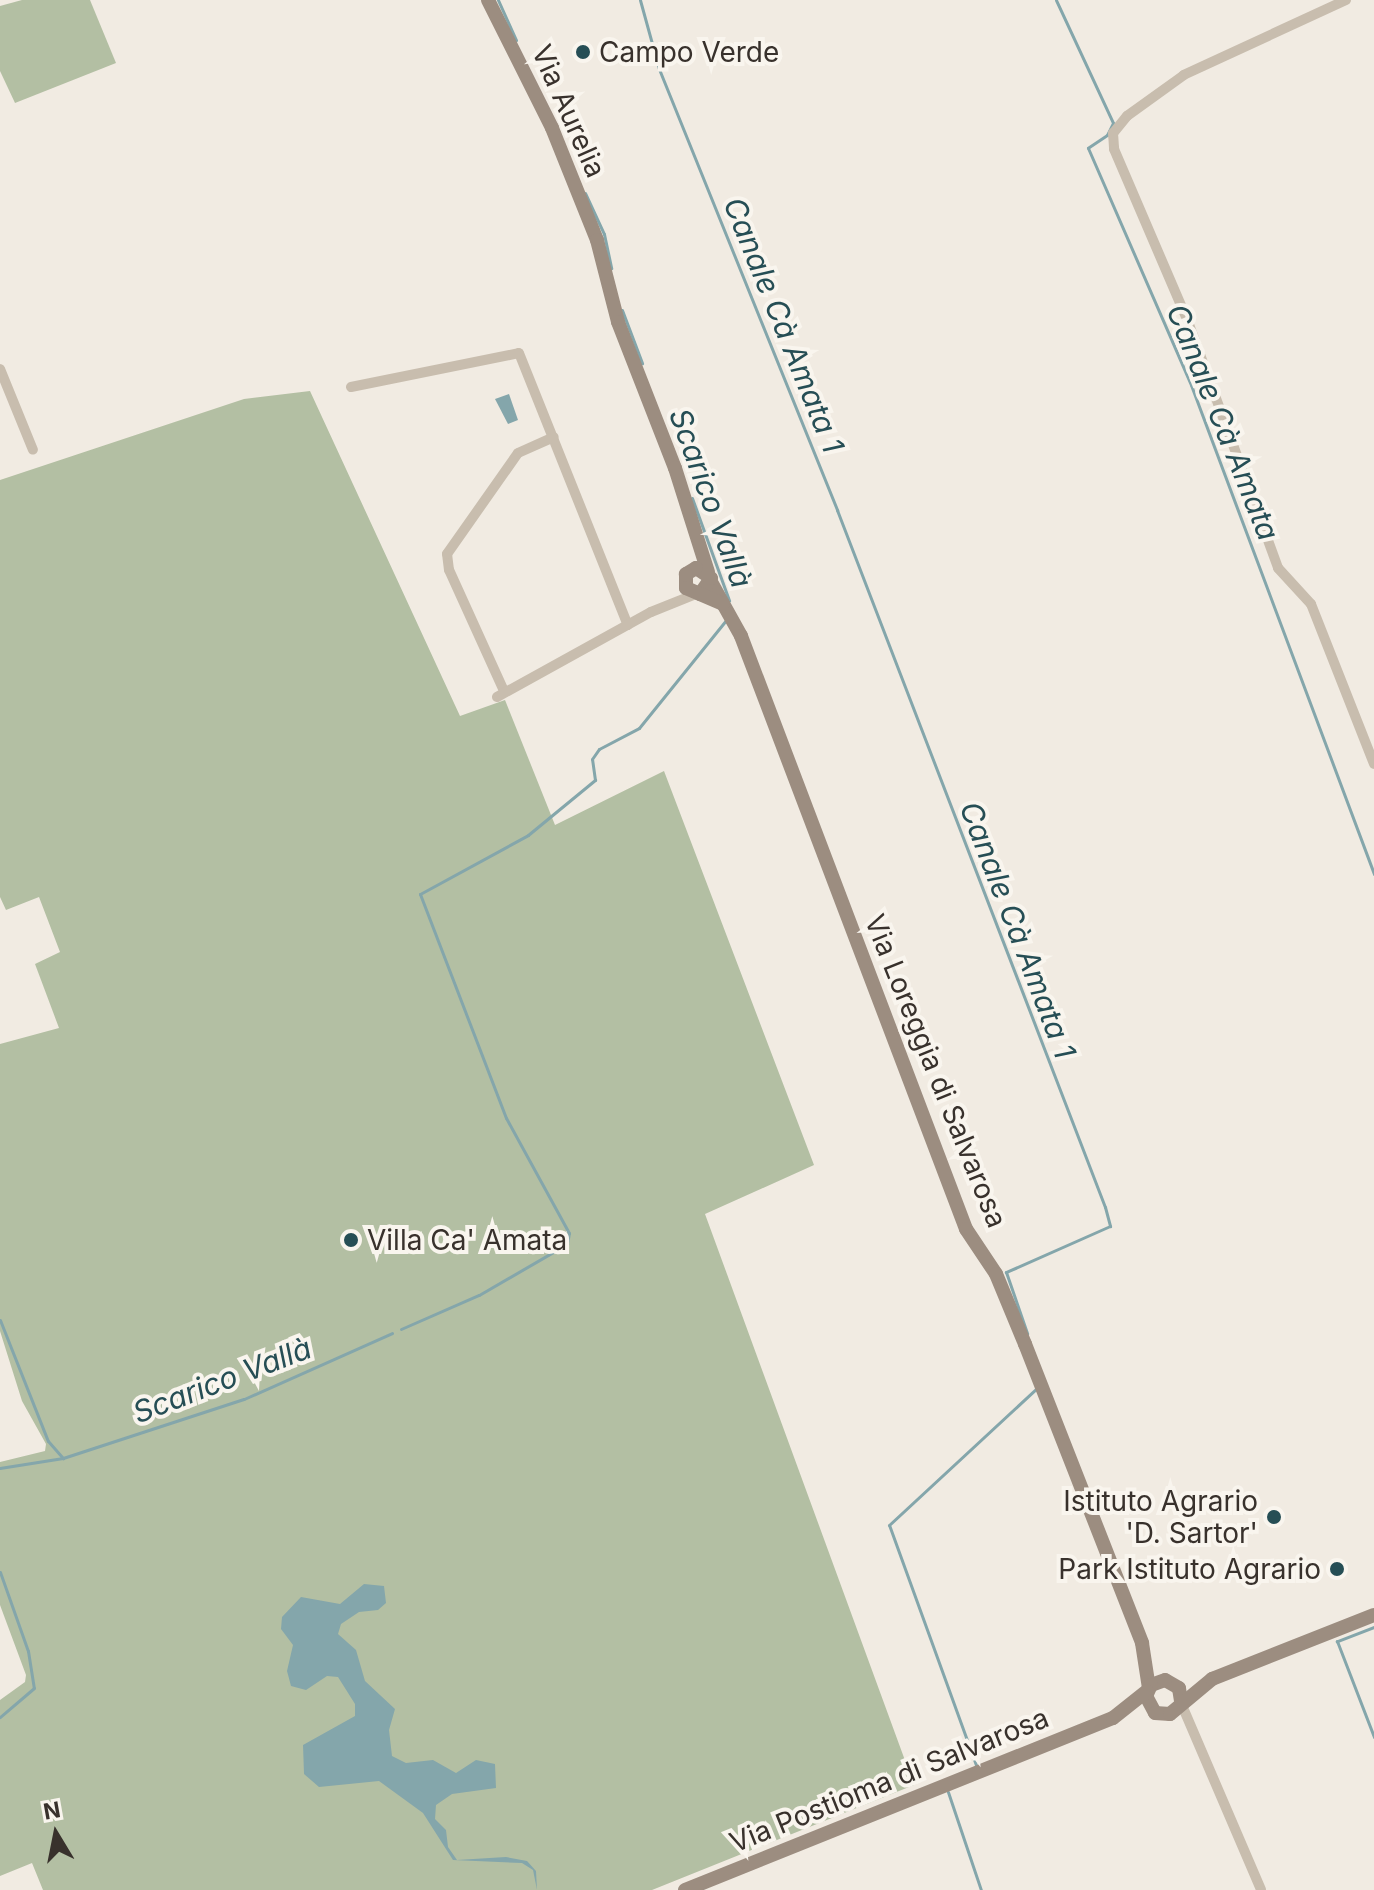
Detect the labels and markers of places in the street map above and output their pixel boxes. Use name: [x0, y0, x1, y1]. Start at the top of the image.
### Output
place label: Campo Verde: [599, 35, 779, 69]
marker: Campo Verde: [574, 43, 592, 61]
place label: Villa Ca' Amata: [367, 1223, 567, 1257]
marker: Villa Ca' Amata: [342, 1231, 360, 1249]
place label: Istituto Agrario 'D. Sartor': [1063, 1484, 1258, 1550]
marker: Istituto Agrario 'D. Sartor': [1265, 1508, 1283, 1526]
place label: Park Istituto Agrario: [1058, 1552, 1321, 1586]
marker: Park Istituto Agrario: [1328, 1560, 1346, 1578]

